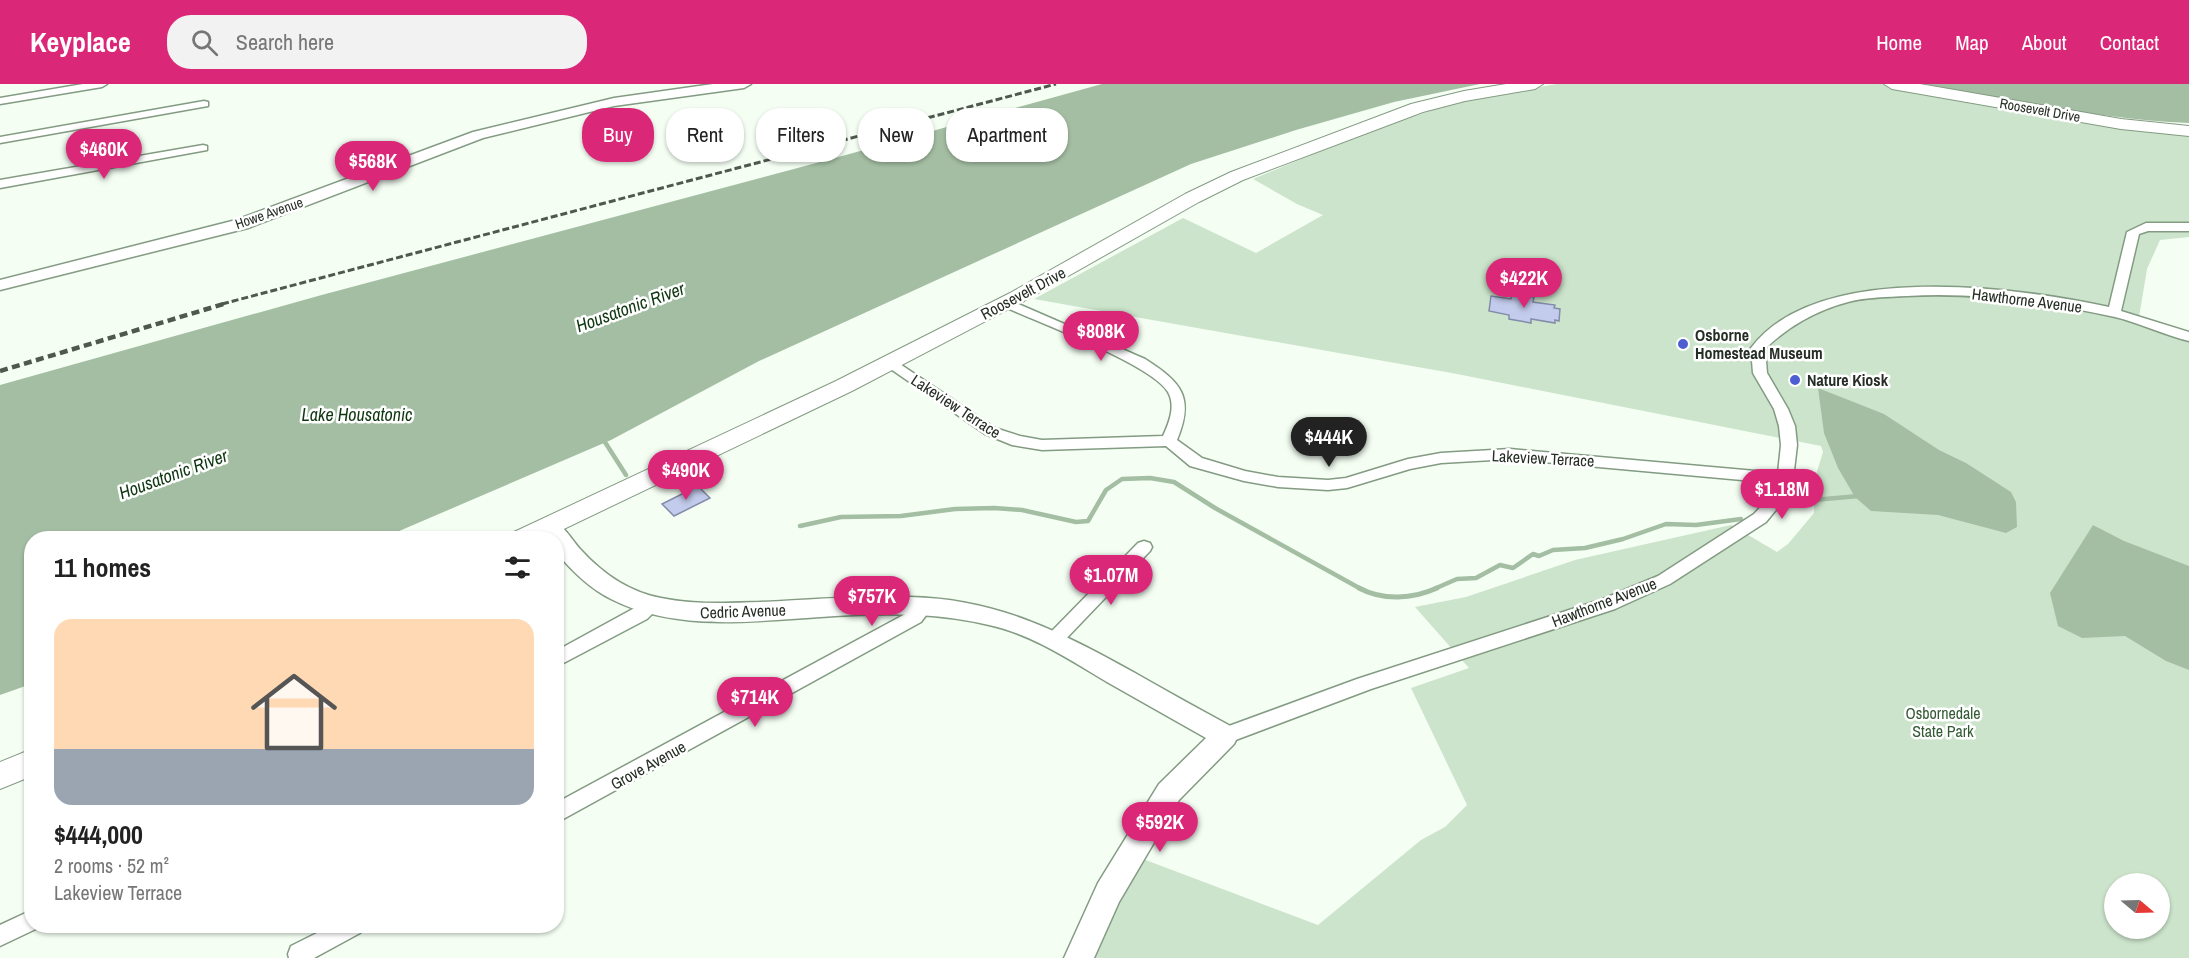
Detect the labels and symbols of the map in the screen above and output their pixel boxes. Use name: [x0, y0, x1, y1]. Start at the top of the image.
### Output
street label: Roosevelt Drive: [1998, 94, 2082, 126]
pin: $460K: [62, 129, 146, 180]
pin: $568K: [331, 141, 415, 192]
street label: Howe Avenue: [233, 193, 305, 233]
pin: $422K: [1482, 258, 1566, 309]
street label: Roosevelt Drive: [977, 261, 1069, 325]
water label: Housatonic River: [572, 275, 689, 338]
street label: Hawthorne Avenue: [1971, 282, 2083, 318]
pin: $808K: [1059, 311, 1143, 362]
place label: Osborne Homestead Museum: [1695, 324, 1823, 364]
marker: Osborne Homestead Museum: [1676, 337, 1690, 351]
street label: Lakeview Terrace: [907, 369, 1005, 443]
place label: Nature Kiosk: [1807, 369, 1889, 391]
marker: Nature Kiosk: [1788, 373, 1802, 387]
water label: Lake Housatonic: [302, 402, 413, 427]
pin: $444K: [1287, 417, 1371, 468]
water label: Housatonic River: [115, 442, 232, 505]
street label: Lakeview Terrace: [1491, 444, 1595, 472]
pin: $490K: [644, 450, 728, 501]
pin: $1.18M: [1733, 469, 1831, 520]
pin: $1.07M: [1062, 555, 1160, 606]
street label: Hawthorne Avenue: [1548, 572, 1660, 632]
pin: $757K: [830, 576, 914, 627]
street label: Cedric Avenue: [700, 599, 786, 623]
pin: $714K: [713, 677, 797, 728]
park label: Osbornedale State Park: [1905, 702, 1981, 742]
street label: Grove Avenue: [606, 735, 690, 795]
pin: $592K: [1118, 802, 1202, 853]
north arrow: [2104, 873, 2170, 939]

